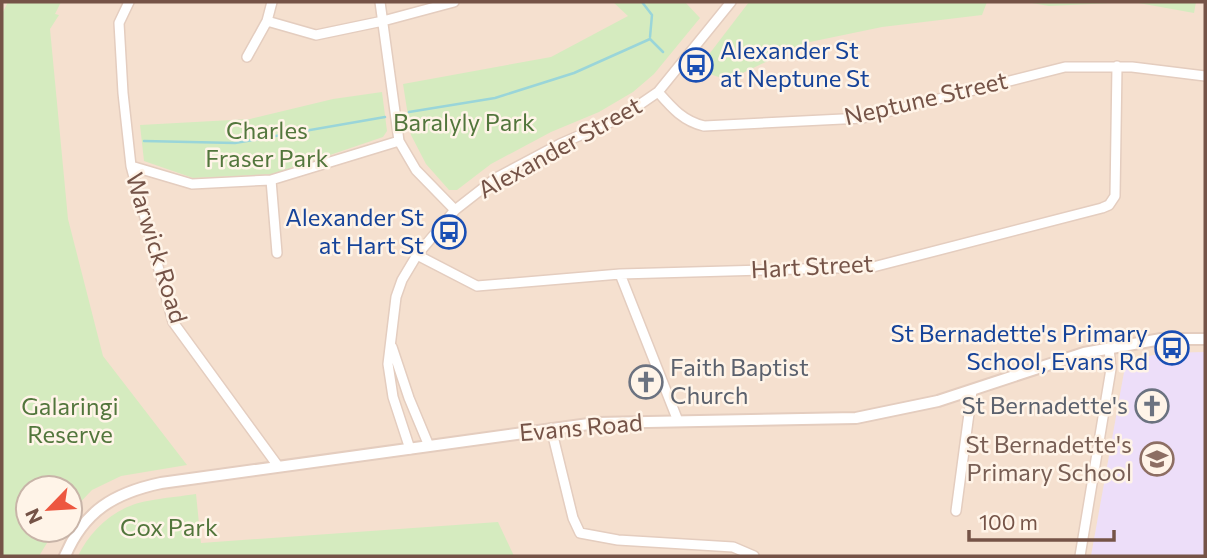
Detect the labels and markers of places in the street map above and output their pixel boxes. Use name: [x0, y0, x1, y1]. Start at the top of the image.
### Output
place label: Alexander St at Neptune St: [720, 35, 870, 92]
bus stop icon: Alexander St at Neptune St: [677, 46, 715, 84]
place label: Alexander St at Hart St: [285, 202, 424, 259]
bus stop icon: Alexander St at Hart St: [430, 213, 468, 251]
place label: St Bernadette's Primary School, Evans Rd: [890, 318, 1148, 375]
bus stop icon: St Bernadette's Primary School, Evans Rd: [1153, 329, 1191, 367]
place label: Faith Baptist Church: [670, 352, 809, 409]
church icon: Faith Baptist Church: [627, 363, 665, 401]
church icon: St Bernadette's: [1133, 387, 1171, 425]
place label: St Bernadette's: [961, 390, 1128, 419]
place label: St Bernadette's Primary School: [965, 429, 1132, 486]
school or university icon: St Bernadette's Primary School: [1138, 440, 1176, 478]

